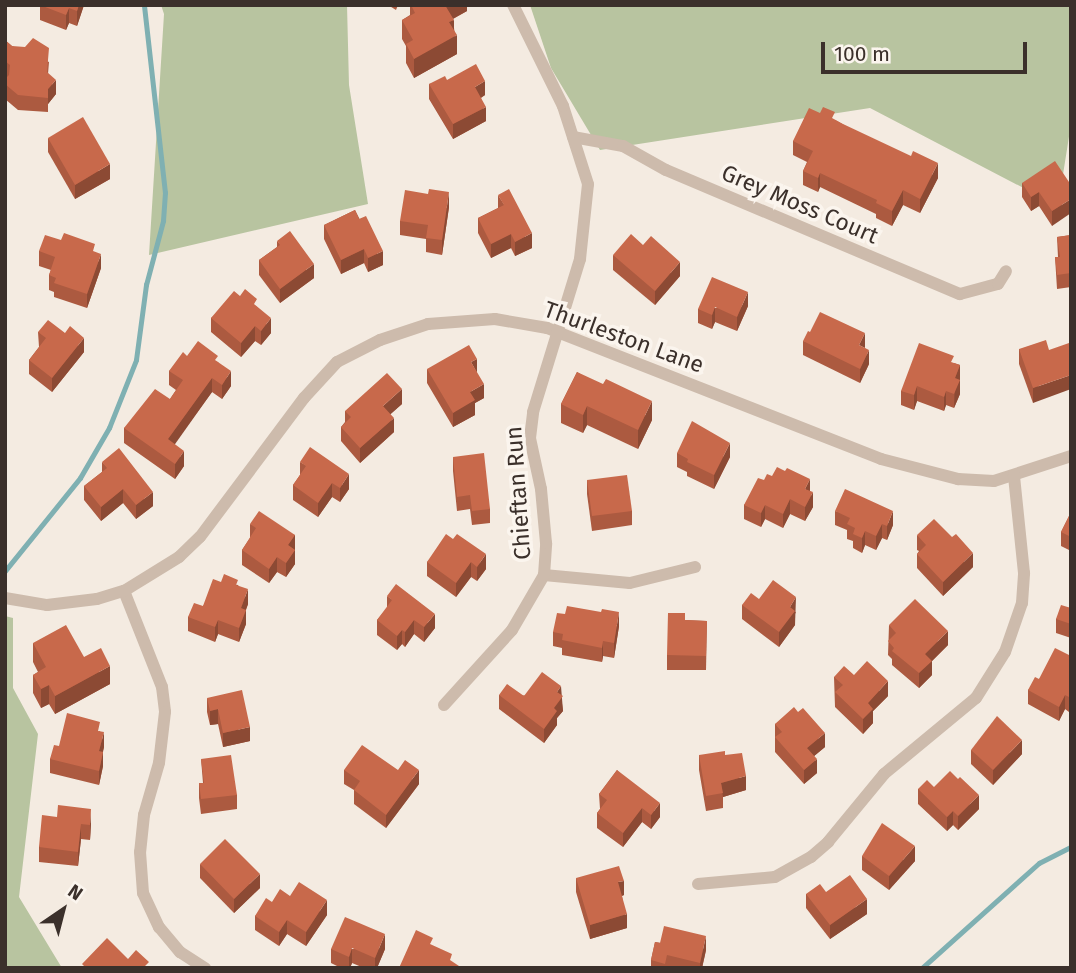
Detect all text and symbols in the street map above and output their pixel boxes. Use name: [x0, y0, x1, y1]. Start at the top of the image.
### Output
scale bar: [824, 28, 1030, 72]
text: 100 m: [834, 41, 890, 67]
street label: Grey Moss Court: [717, 159, 883, 249]
street label: Thurleston Lane: [540, 295, 708, 379]
street label: Chieftan Run: [500, 425, 536, 561]
north arrow: [28, 875, 98, 945]
text: N: [64, 879, 87, 905]

